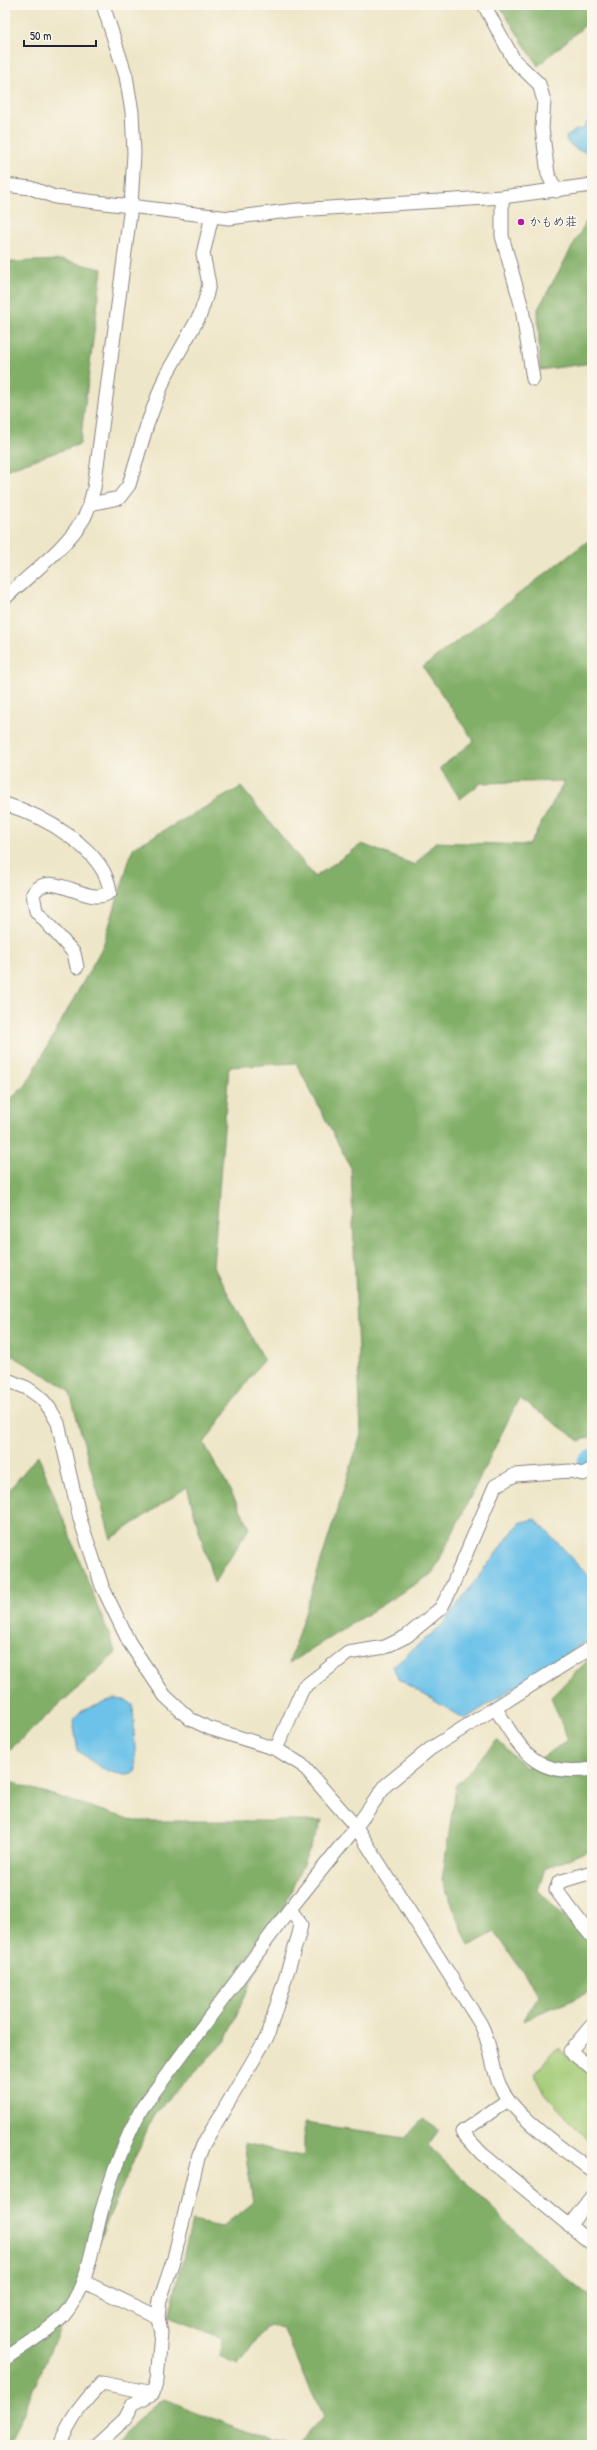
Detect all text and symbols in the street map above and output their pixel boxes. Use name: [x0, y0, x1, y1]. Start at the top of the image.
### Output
scale bar: [24, 22, 96, 48]
text: 50 m: [30, 27, 51, 44]
place label: かもめ荘: [529, 213, 577, 230]
marker: かもめ荘: [516, 217, 526, 227]

